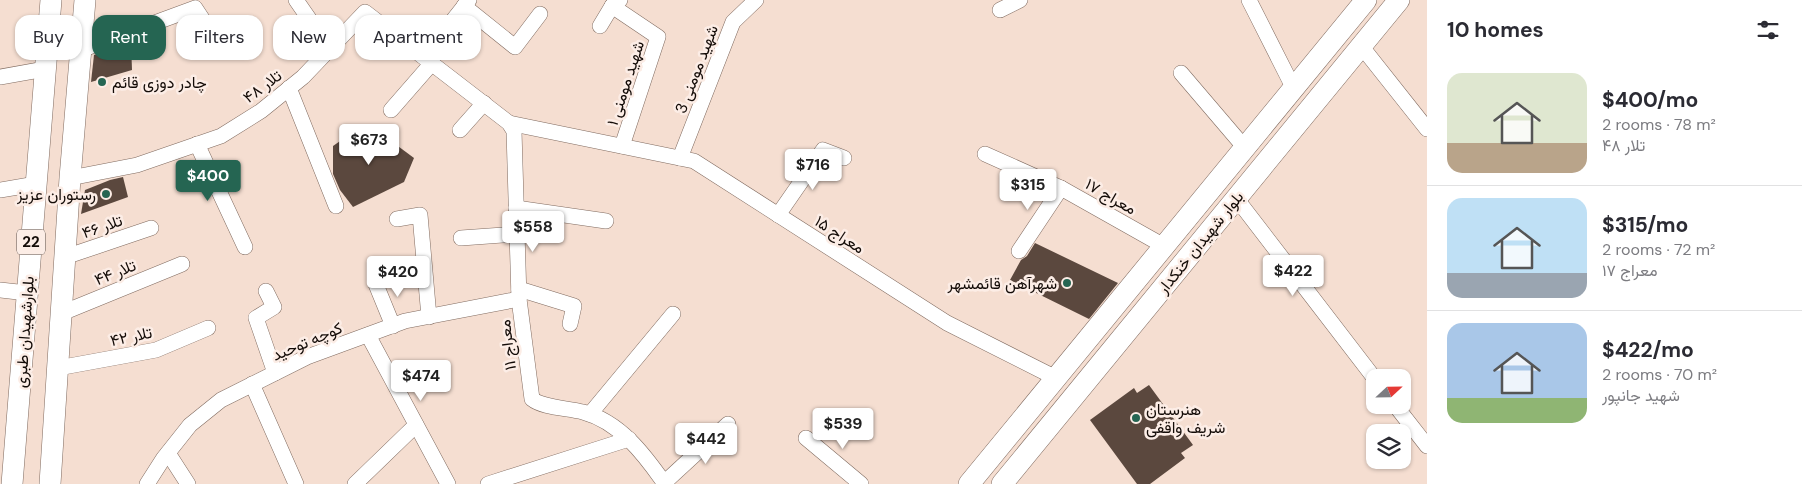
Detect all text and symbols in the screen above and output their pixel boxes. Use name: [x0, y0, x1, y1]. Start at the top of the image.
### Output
chip: Buy: [15, 15, 82, 60]
chip: Rent: [92, 15, 166, 60]
chip: Filters: [176, 15, 263, 60]
chip: New: [273, 15, 345, 60]
chip: Apartment: [355, 15, 481, 60]
text: 10 homes: [1447, 16, 1544, 44]
icon: filters: [1754, 16, 1782, 44]
street label: شهید مومنی 3: [670, 22, 723, 116]
street label: شهید مومنی ۱: [602, 38, 649, 128]
street label: تلار ۴۸: [239, 65, 286, 108]
place label: چادر دوزی قائم: [112, 72, 207, 94]
marker: چادر دوزی قائم: [96, 76, 108, 88]
text: $400/mo: [1602, 86, 1698, 114]
icon: home: [1487, 93, 1547, 153]
text: 2 rooms · 78 m²: [1602, 114, 1716, 135]
pin: $673: [339, 124, 399, 166]
text: $673: [350, 129, 388, 150]
text: تلار ۴۸: [1602, 135, 1645, 156]
pin: $716: [783, 148, 843, 191]
text: $716: [796, 154, 830, 175]
pin: $400: [178, 160, 238, 202]
text: $400: [187, 165, 229, 186]
pin: $315: [998, 168, 1058, 211]
street label: معراج ۱۷: [1081, 173, 1140, 220]
text: $315: [1011, 174, 1045, 195]
place label: رستوران عزیز: [16, 184, 96, 205]
street label: بلوار شهیدان خنکدار: [1152, 187, 1248, 299]
marker: رستوران عزیز: [100, 188, 112, 200]
street label: تلار ۴۶: [79, 210, 125, 243]
pin: $558: [503, 210, 563, 253]
street label: معراج ۱۵: [810, 210, 869, 259]
text: $315/mo: [1602, 211, 1688, 239]
text: $558: [513, 216, 553, 237]
icon: home: [1487, 218, 1547, 278]
road number: 22: [17, 230, 45, 254]
text: 2 rooms · 72 m²: [1602, 239, 1715, 260]
pin: $422: [1263, 254, 1323, 297]
street label: تلار ۴۴: [91, 255, 139, 290]
pin: $420: [368, 256, 428, 298]
text: $422: [1274, 260, 1312, 281]
text: معراج ۱۷: [1602, 260, 1658, 281]
text: $420: [378, 261, 418, 282]
place label: شهرآهن قائمشهر: [946, 273, 1057, 294]
street label: بلوارشهیدان طبری: [10, 275, 39, 389]
marker: شهرآهن قائمشهر: [1061, 277, 1073, 289]
street label: کوچه توحید: [269, 317, 346, 367]
street label: معراج ۱۱: [494, 318, 522, 371]
street label: تلار ۴۲: [108, 322, 154, 351]
text: $422/mo: [1602, 336, 1694, 364]
icon: home: [1487, 343, 1547, 403]
pin: $474: [391, 360, 451, 402]
text: 2 rooms · 70 m²: [1602, 364, 1717, 385]
text: $474: [402, 365, 440, 386]
north arrow: [1366, 369, 1411, 414]
map controls: [1366, 369, 1411, 469]
text: شهید جانپور: [1602, 385, 1680, 406]
place label: هنرستان شریف واقفی: [1146, 399, 1225, 438]
pin: $539: [813, 408, 873, 450]
marker: هنرستان شریف واقفی: [1130, 412, 1142, 424]
text: $539: [823, 413, 863, 434]
pin: $442: [676, 422, 736, 465]
button: layers: [1366, 424, 1411, 469]
text: $442: [686, 428, 726, 449]

